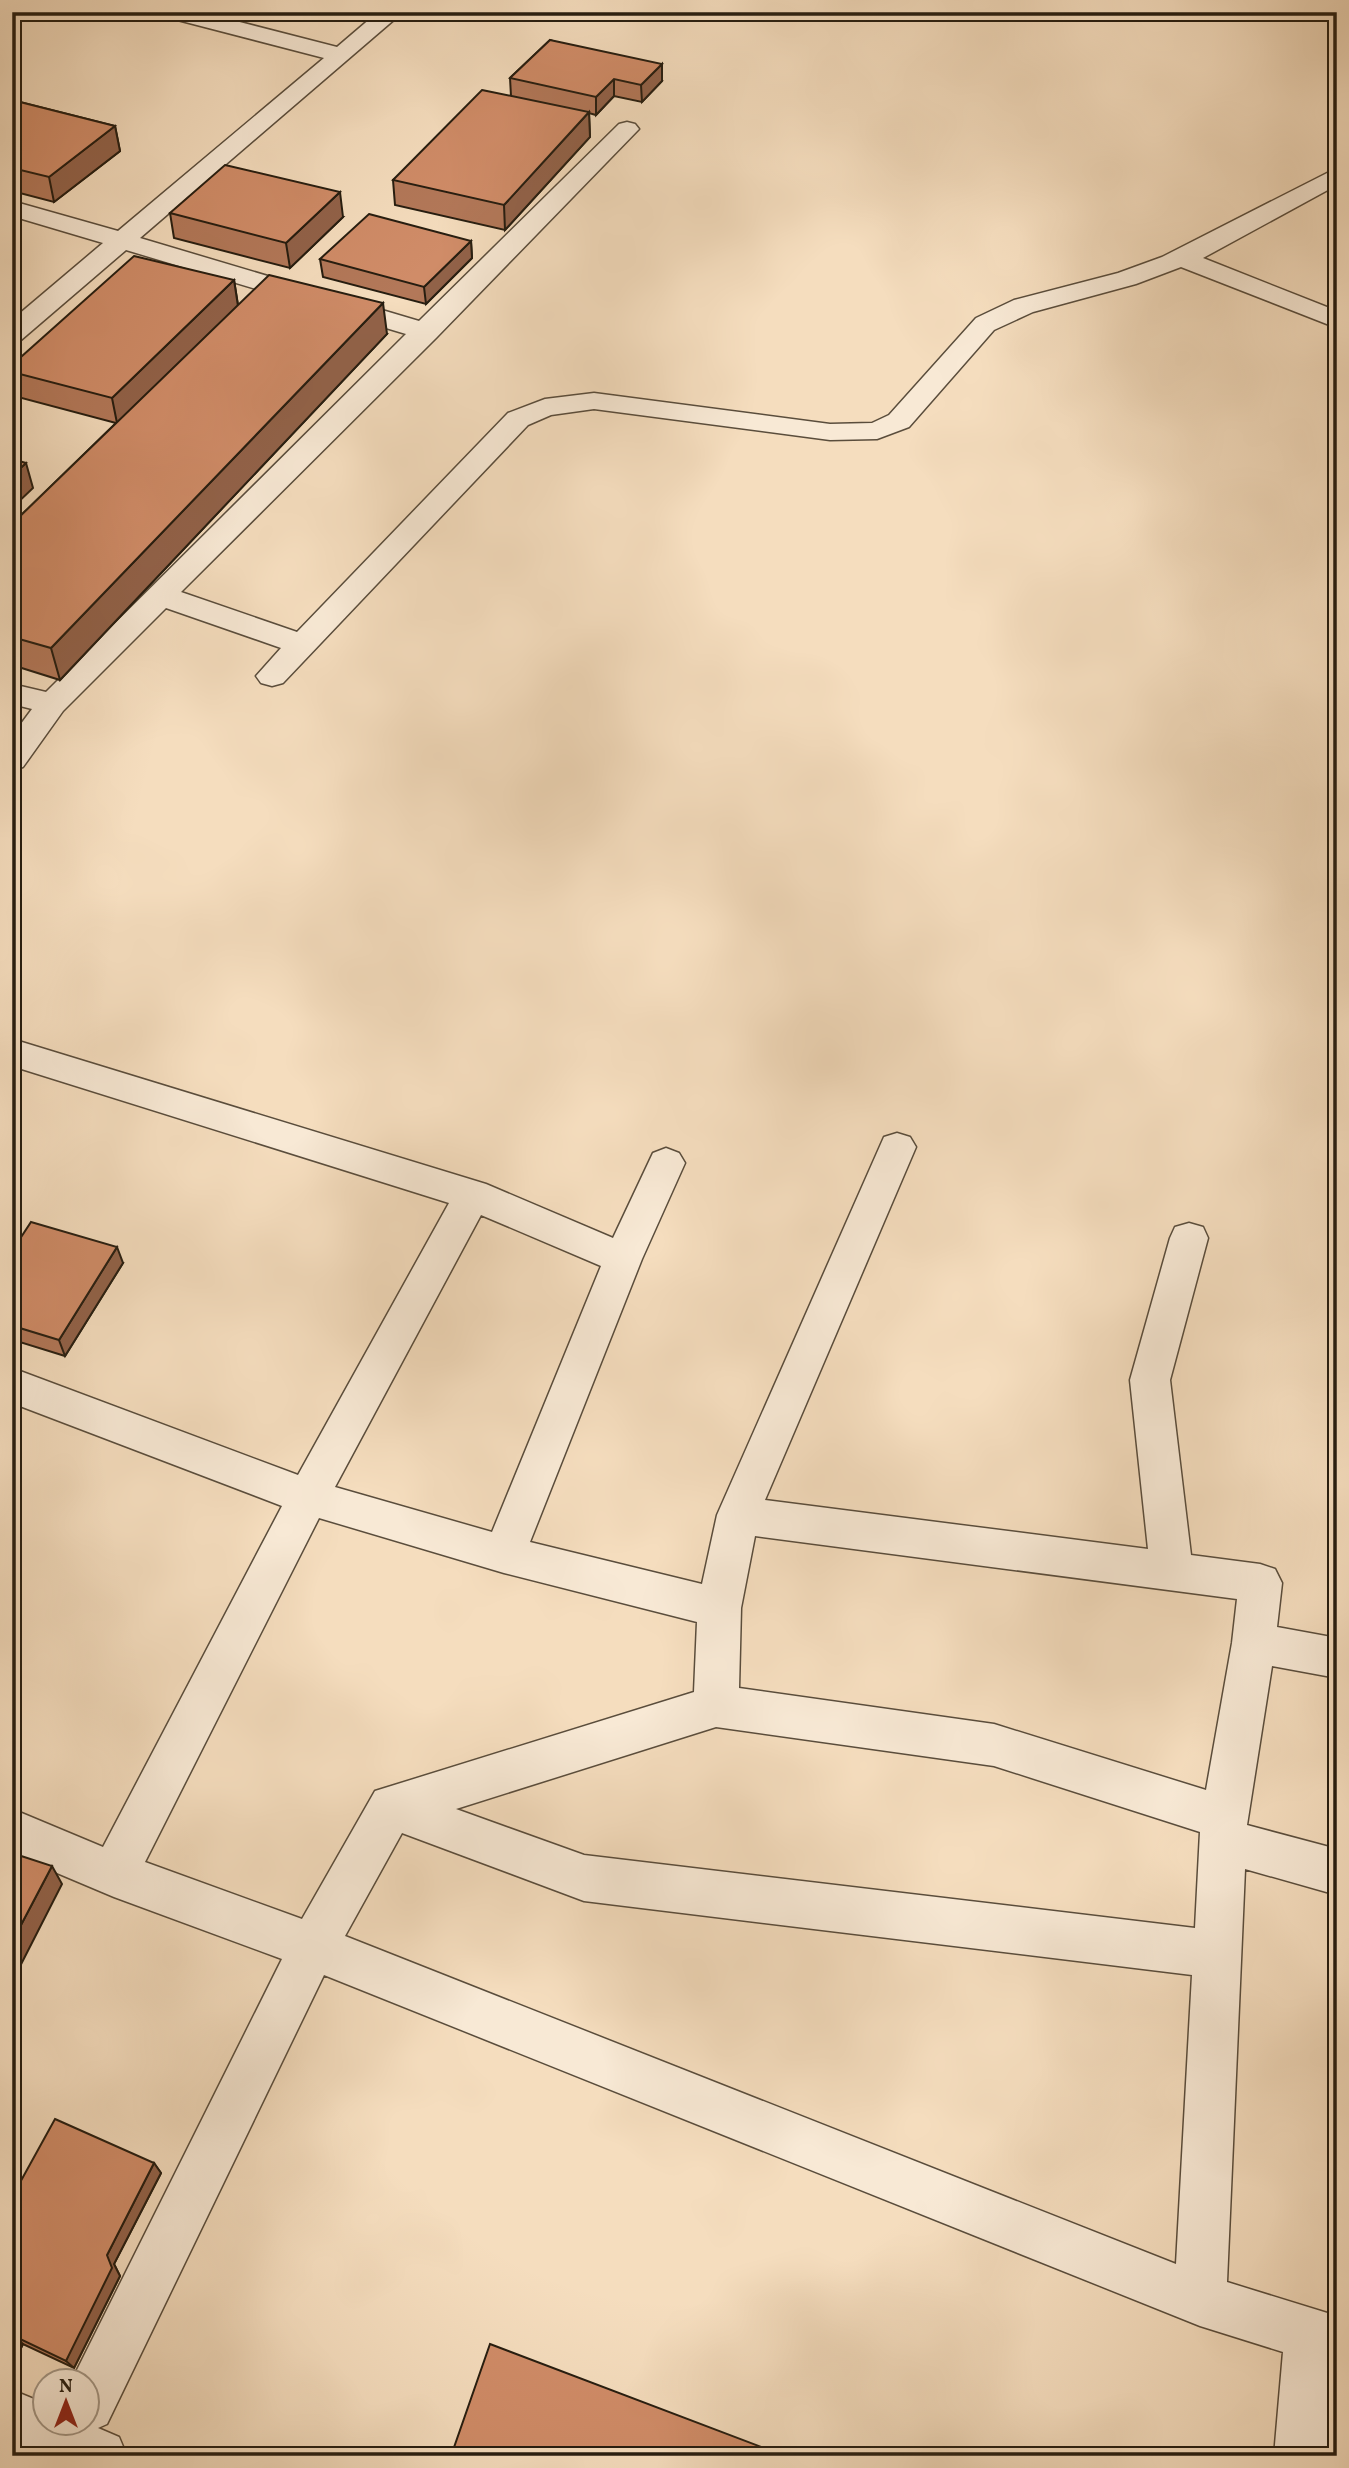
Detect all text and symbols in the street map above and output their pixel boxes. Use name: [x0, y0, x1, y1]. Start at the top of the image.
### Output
north arrow: [32, 2366, 102, 2436]
text: N: [59, 2374, 73, 2400]

